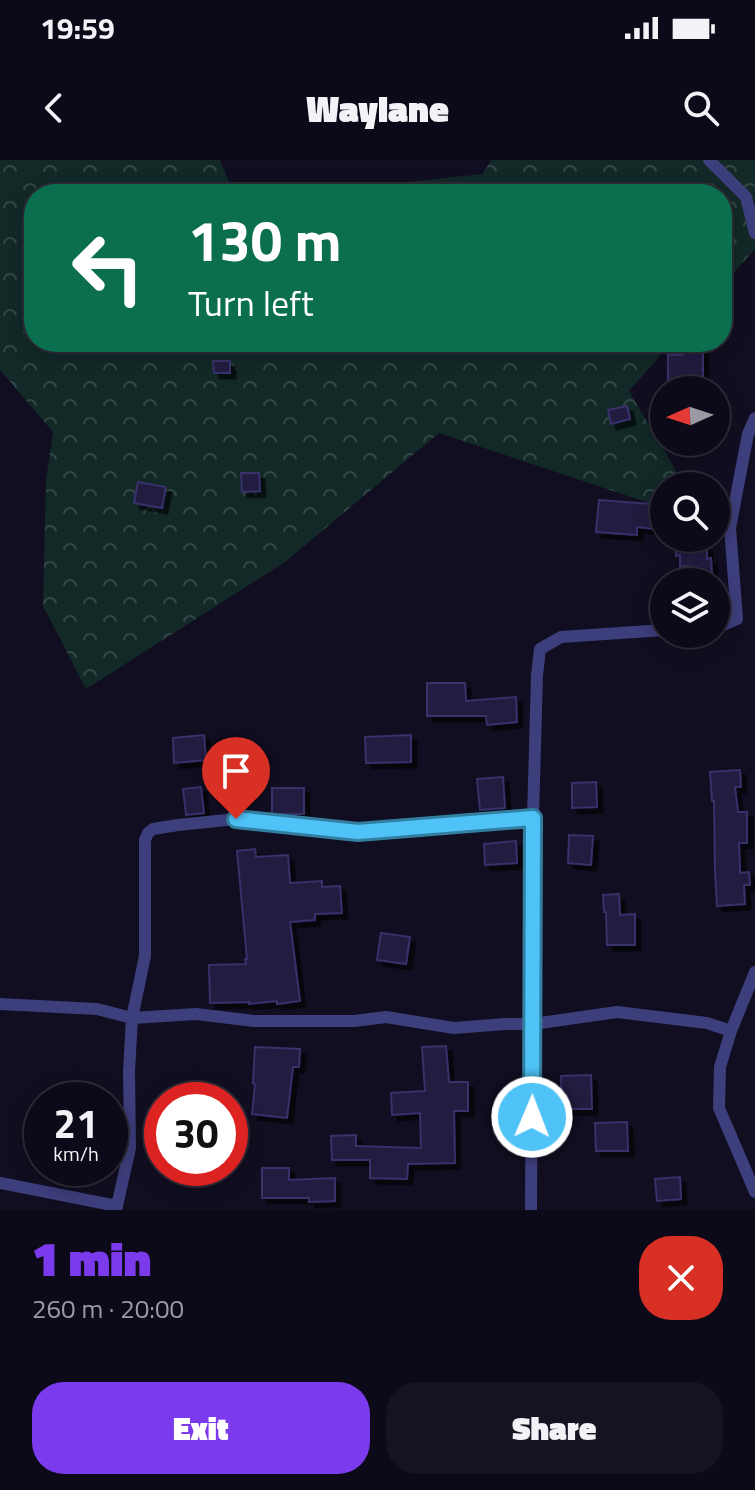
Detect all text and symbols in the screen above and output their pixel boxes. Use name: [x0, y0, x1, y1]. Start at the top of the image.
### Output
text: 19:59: [40, 5, 115, 51]
text: Waylane: [306, 81, 449, 136]
icon: back: [32, 86, 76, 130]
icon: search: [679, 86, 723, 130]
text: 130 m: [188, 198, 341, 283]
icon: left: [56, 216, 160, 320]
text: Turn left: [188, 275, 314, 330]
north arrow: [650, 376, 730, 456]
map controls: [650, 376, 730, 648]
button: search: [650, 472, 730, 552]
button: layers: [650, 568, 730, 648]
pin: [202, 737, 270, 819]
icon: arrive: [214, 749, 258, 793]
position arrow: [490, 1075, 574, 1159]
speed limit sign: 30: [144, 1082, 248, 1186]
text: 21: [54, 1093, 98, 1154]
text: km/h: [53, 1138, 99, 1169]
text: 1 min: [32, 1222, 151, 1295]
button: close: [639, 1236, 723, 1320]
text: 260 m · 20:00: [32, 1289, 184, 1328]
button: Exit: [32, 1382, 370, 1474]
button: Share: [386, 1382, 723, 1474]

